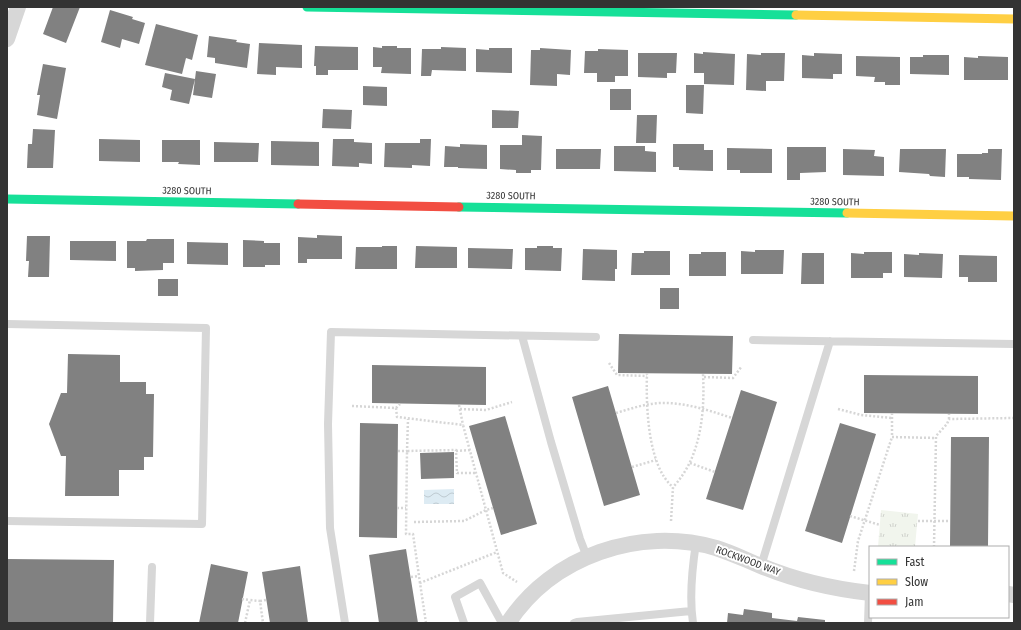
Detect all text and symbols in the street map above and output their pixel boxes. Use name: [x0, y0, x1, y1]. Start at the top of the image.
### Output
street label: 3280 SOUTH: [162, 185, 212, 197]
street label: 3280 SOUTH: [486, 190, 536, 202]
street label: 3280 SOUTH: [810, 196, 860, 208]
street label: ROCKWOOD WAY: [714, 544, 782, 578]
legend: [869, 546, 1009, 618]
text: Fast: [905, 555, 924, 569]
text: Slow: [905, 575, 928, 589]
text: Jam: [905, 595, 923, 609]

